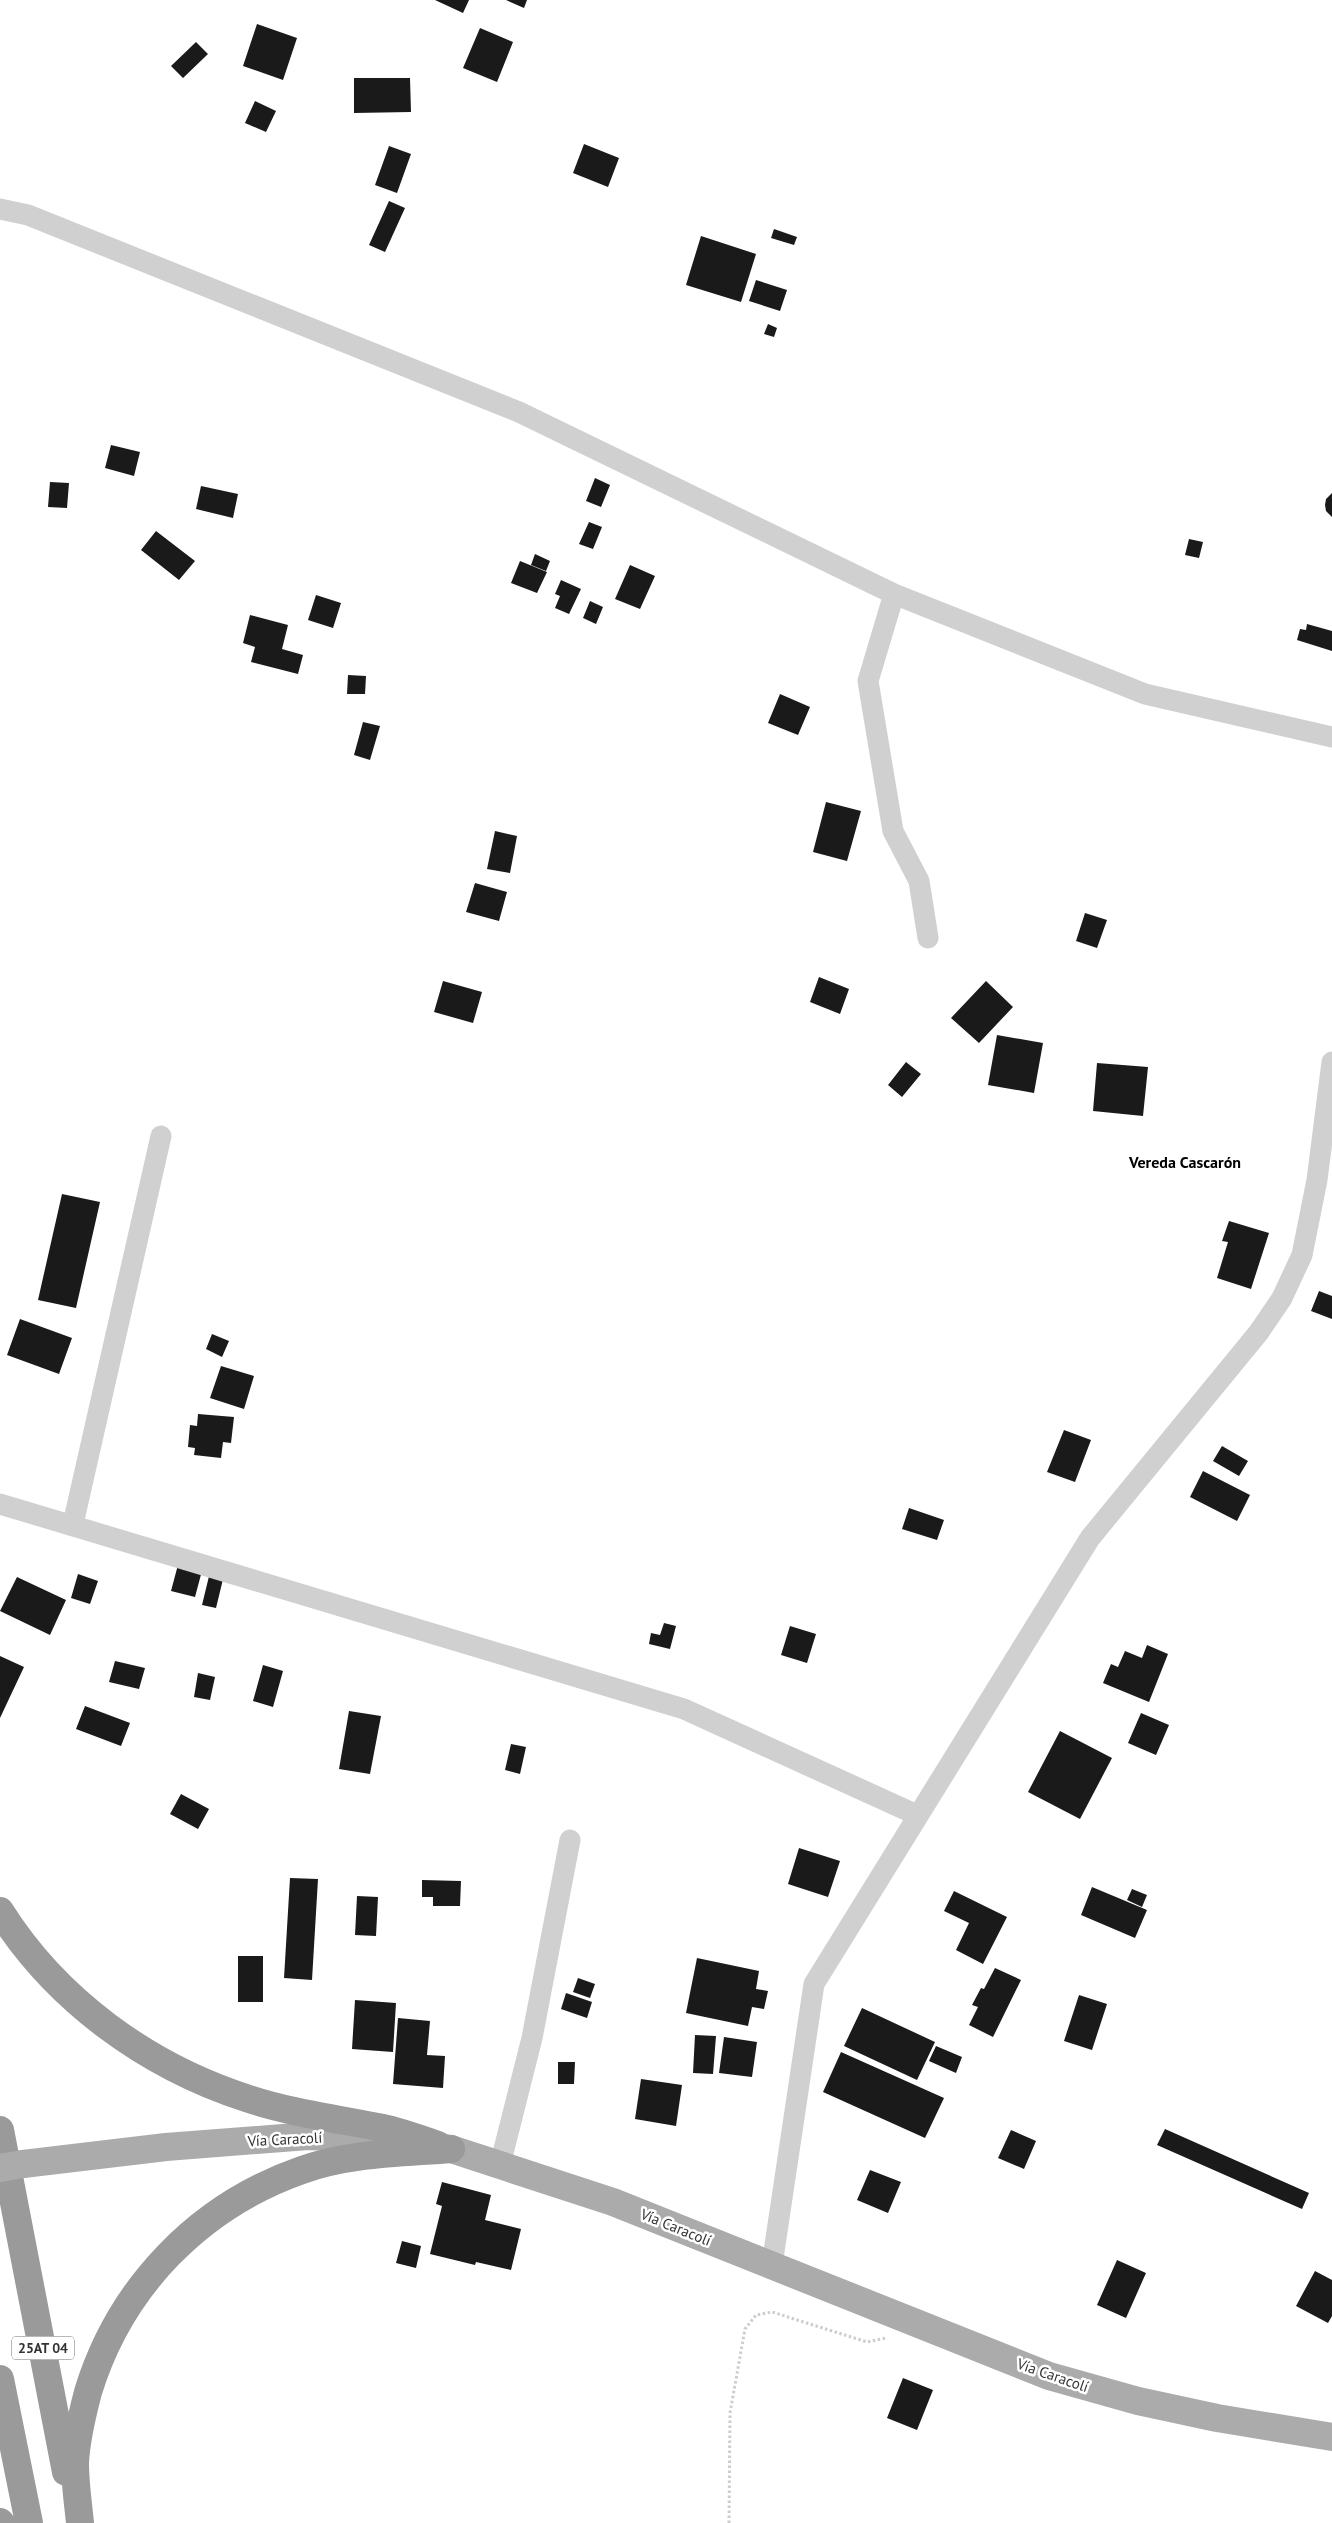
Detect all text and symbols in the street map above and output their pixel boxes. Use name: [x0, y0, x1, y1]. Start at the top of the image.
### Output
district label: Vereda Cascarón: [1128, 1152, 1241, 1172]
street label: Vía Caracolí: [246, 2128, 323, 2150]
street label: Vía Caracolí: [637, 2204, 714, 2250]
road number: 25AT 04: [12, 2336, 74, 2360]
street label: Vía Caracolí: [1014, 2354, 1091, 2396]

